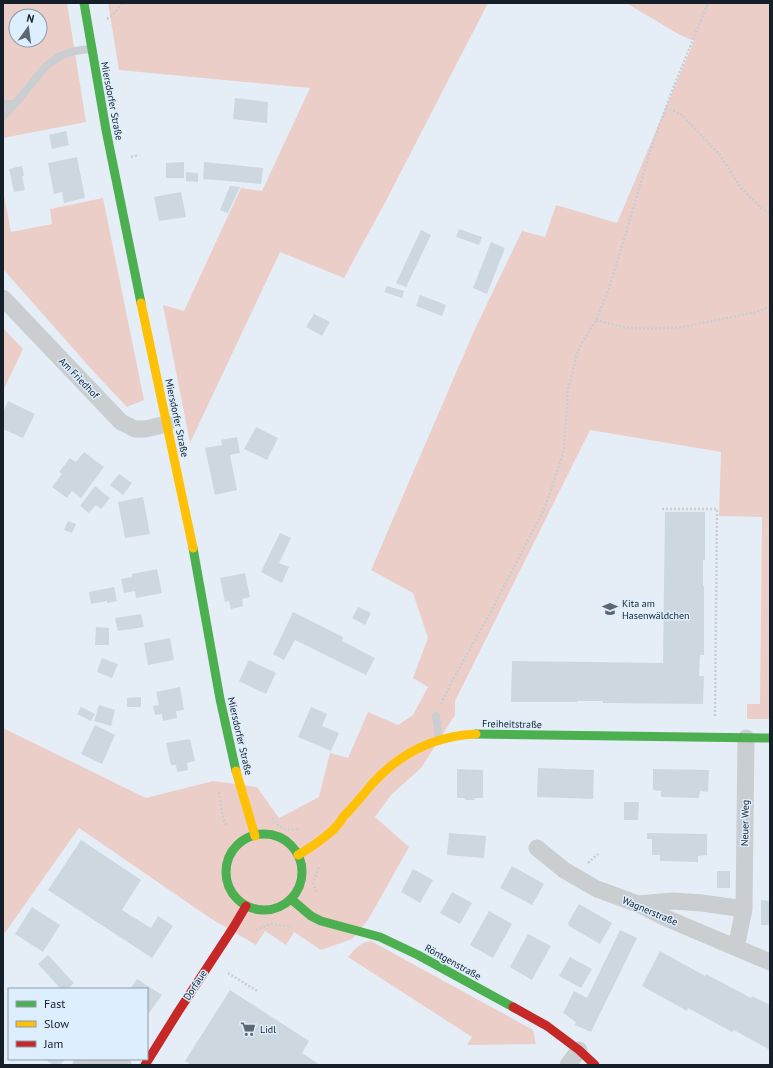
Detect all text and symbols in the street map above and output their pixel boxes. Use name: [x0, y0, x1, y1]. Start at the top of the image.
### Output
north arrow: [8, 8, 48, 48]
text: N: [25, 11, 36, 26]
street label: Miersdorfer Straße: [98, 61, 126, 141]
street label: Am Friedhof: [56, 355, 102, 402]
street label: Miersdorfer Straße: [162, 378, 192, 458]
place label: Kita am Hasenwäldchen: [622, 597, 690, 622]
school or university icon: Kita am Hasenwäldchen: [601, 600, 619, 618]
street label: Miersdorfer Straße: [225, 696, 255, 776]
street label: Freiheitstraße: [482, 717, 542, 731]
street label: Neuer Weg: [738, 800, 752, 846]
street label: Wagnerstraße: [620, 893, 680, 929]
street label: Röntgenstraße: [423, 941, 483, 983]
street label: Dorfaue: [180, 967, 210, 1003]
legend: [8, 988, 148, 1060]
text: Fast: [44, 996, 65, 1011]
text: Slow: [44, 1016, 69, 1031]
supermarket icon: Lidl: [239, 1020, 257, 1038]
place label: Lidl: [260, 1023, 276, 1036]
text: Jam: [43, 1036, 63, 1051]

